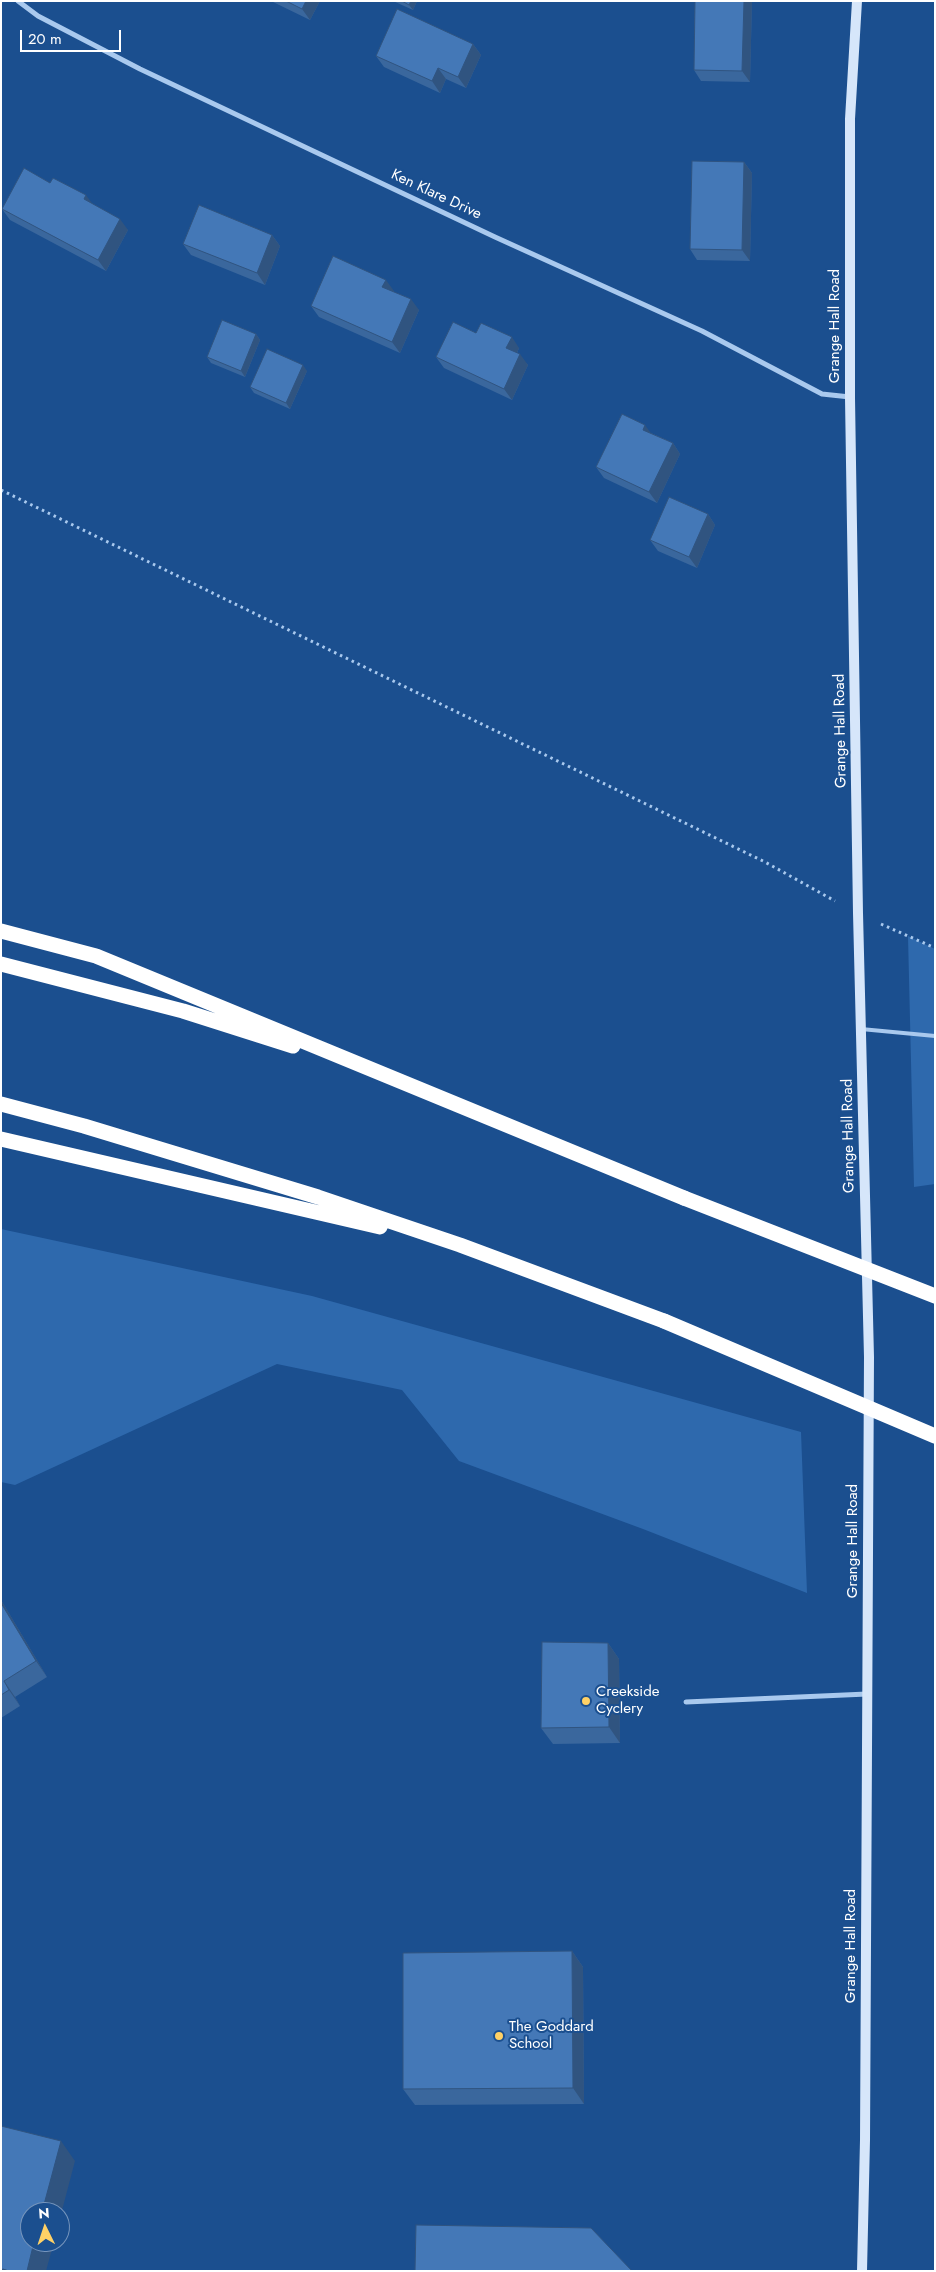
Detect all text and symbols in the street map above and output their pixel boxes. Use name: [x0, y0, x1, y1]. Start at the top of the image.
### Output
scale bar: [22, 20, 124, 52]
text: 20 m: [28, 28, 62, 50]
street label: Ken Klare Drive: [388, 166, 484, 224]
street label: Grange Hall Road: [826, 269, 844, 383]
street label: Grange Hall Road: [831, 674, 851, 788]
street label: Grange Hall Road: [839, 1079, 859, 1193]
street label: Grange Hall Road: [844, 1484, 862, 1598]
place label: Creekside Cyclery: [596, 1683, 659, 1718]
marker: Creekside Cyclery: [580, 1695, 592, 1707]
street label: Grange Hall Road: [842, 1889, 860, 2003]
place label: The Goddard School: [509, 2018, 594, 2053]
marker: The Goddard School: [493, 2030, 505, 2042]
north arrow: [20, 2202, 70, 2252]
text: N: [38, 2203, 50, 2223]

